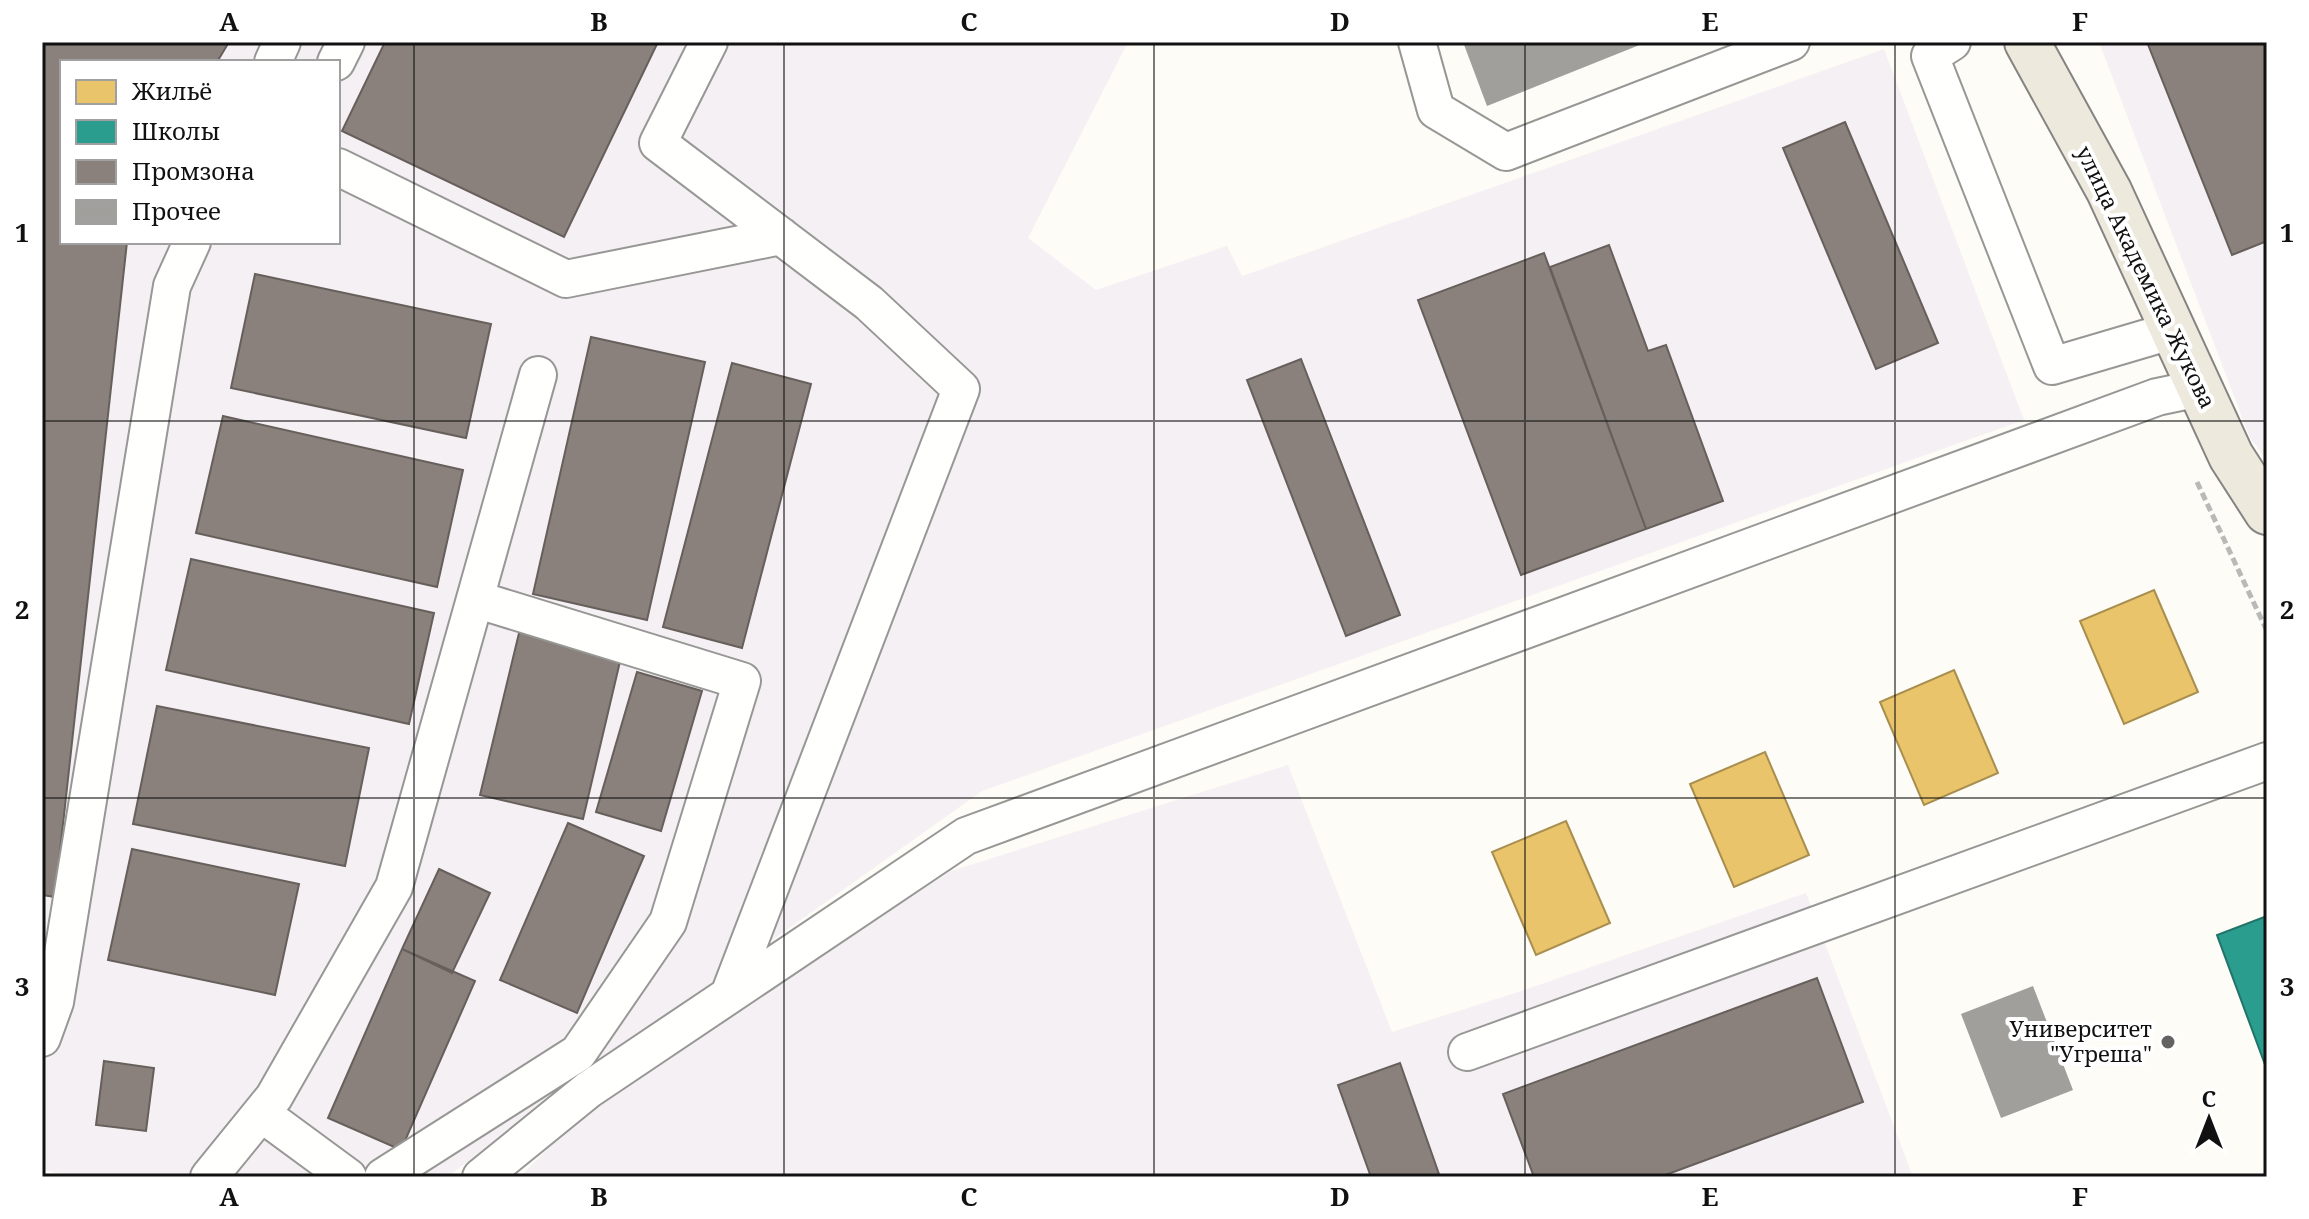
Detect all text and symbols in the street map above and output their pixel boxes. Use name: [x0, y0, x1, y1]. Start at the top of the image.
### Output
text: A: [219, 3, 239, 39]
text: B: [590, 3, 608, 39]
text: C: [960, 3, 978, 39]
text: D: [1330, 3, 1350, 39]
text: E: [1702, 3, 1719, 39]
text: F: [2072, 3, 2088, 39]
legend: [60, 60, 340, 244]
text: Жильё: [131, 74, 212, 107]
text: Школы: [132, 114, 220, 147]
street label: улица Академика Жукова: [2070, 140, 2224, 413]
text: Промзона: [132, 154, 255, 187]
text: Прочее: [132, 194, 221, 227]
text: 1: [15, 214, 29, 250]
text: 1: [2280, 214, 2294, 250]
text: 2: [15, 591, 29, 627]
text: 2: [2280, 591, 2294, 627]
text: 3: [15, 968, 29, 1004]
text: 3: [2280, 968, 2294, 1004]
place label: Университет "Угреша": [2009, 1013, 2152, 1068]
marker: Университет "Угреша": [2159, 1033, 2177, 1051]
north arrow: [2169, 1079, 2249, 1159]
text: С: [2202, 1083, 2216, 1113]
text: A: [219, 1178, 239, 1214]
text: B: [590, 1178, 608, 1214]
text: C: [960, 1178, 978, 1214]
text: D: [1330, 1178, 1350, 1214]
text: E: [1702, 1178, 1719, 1214]
text: F: [2072, 1178, 2088, 1214]

